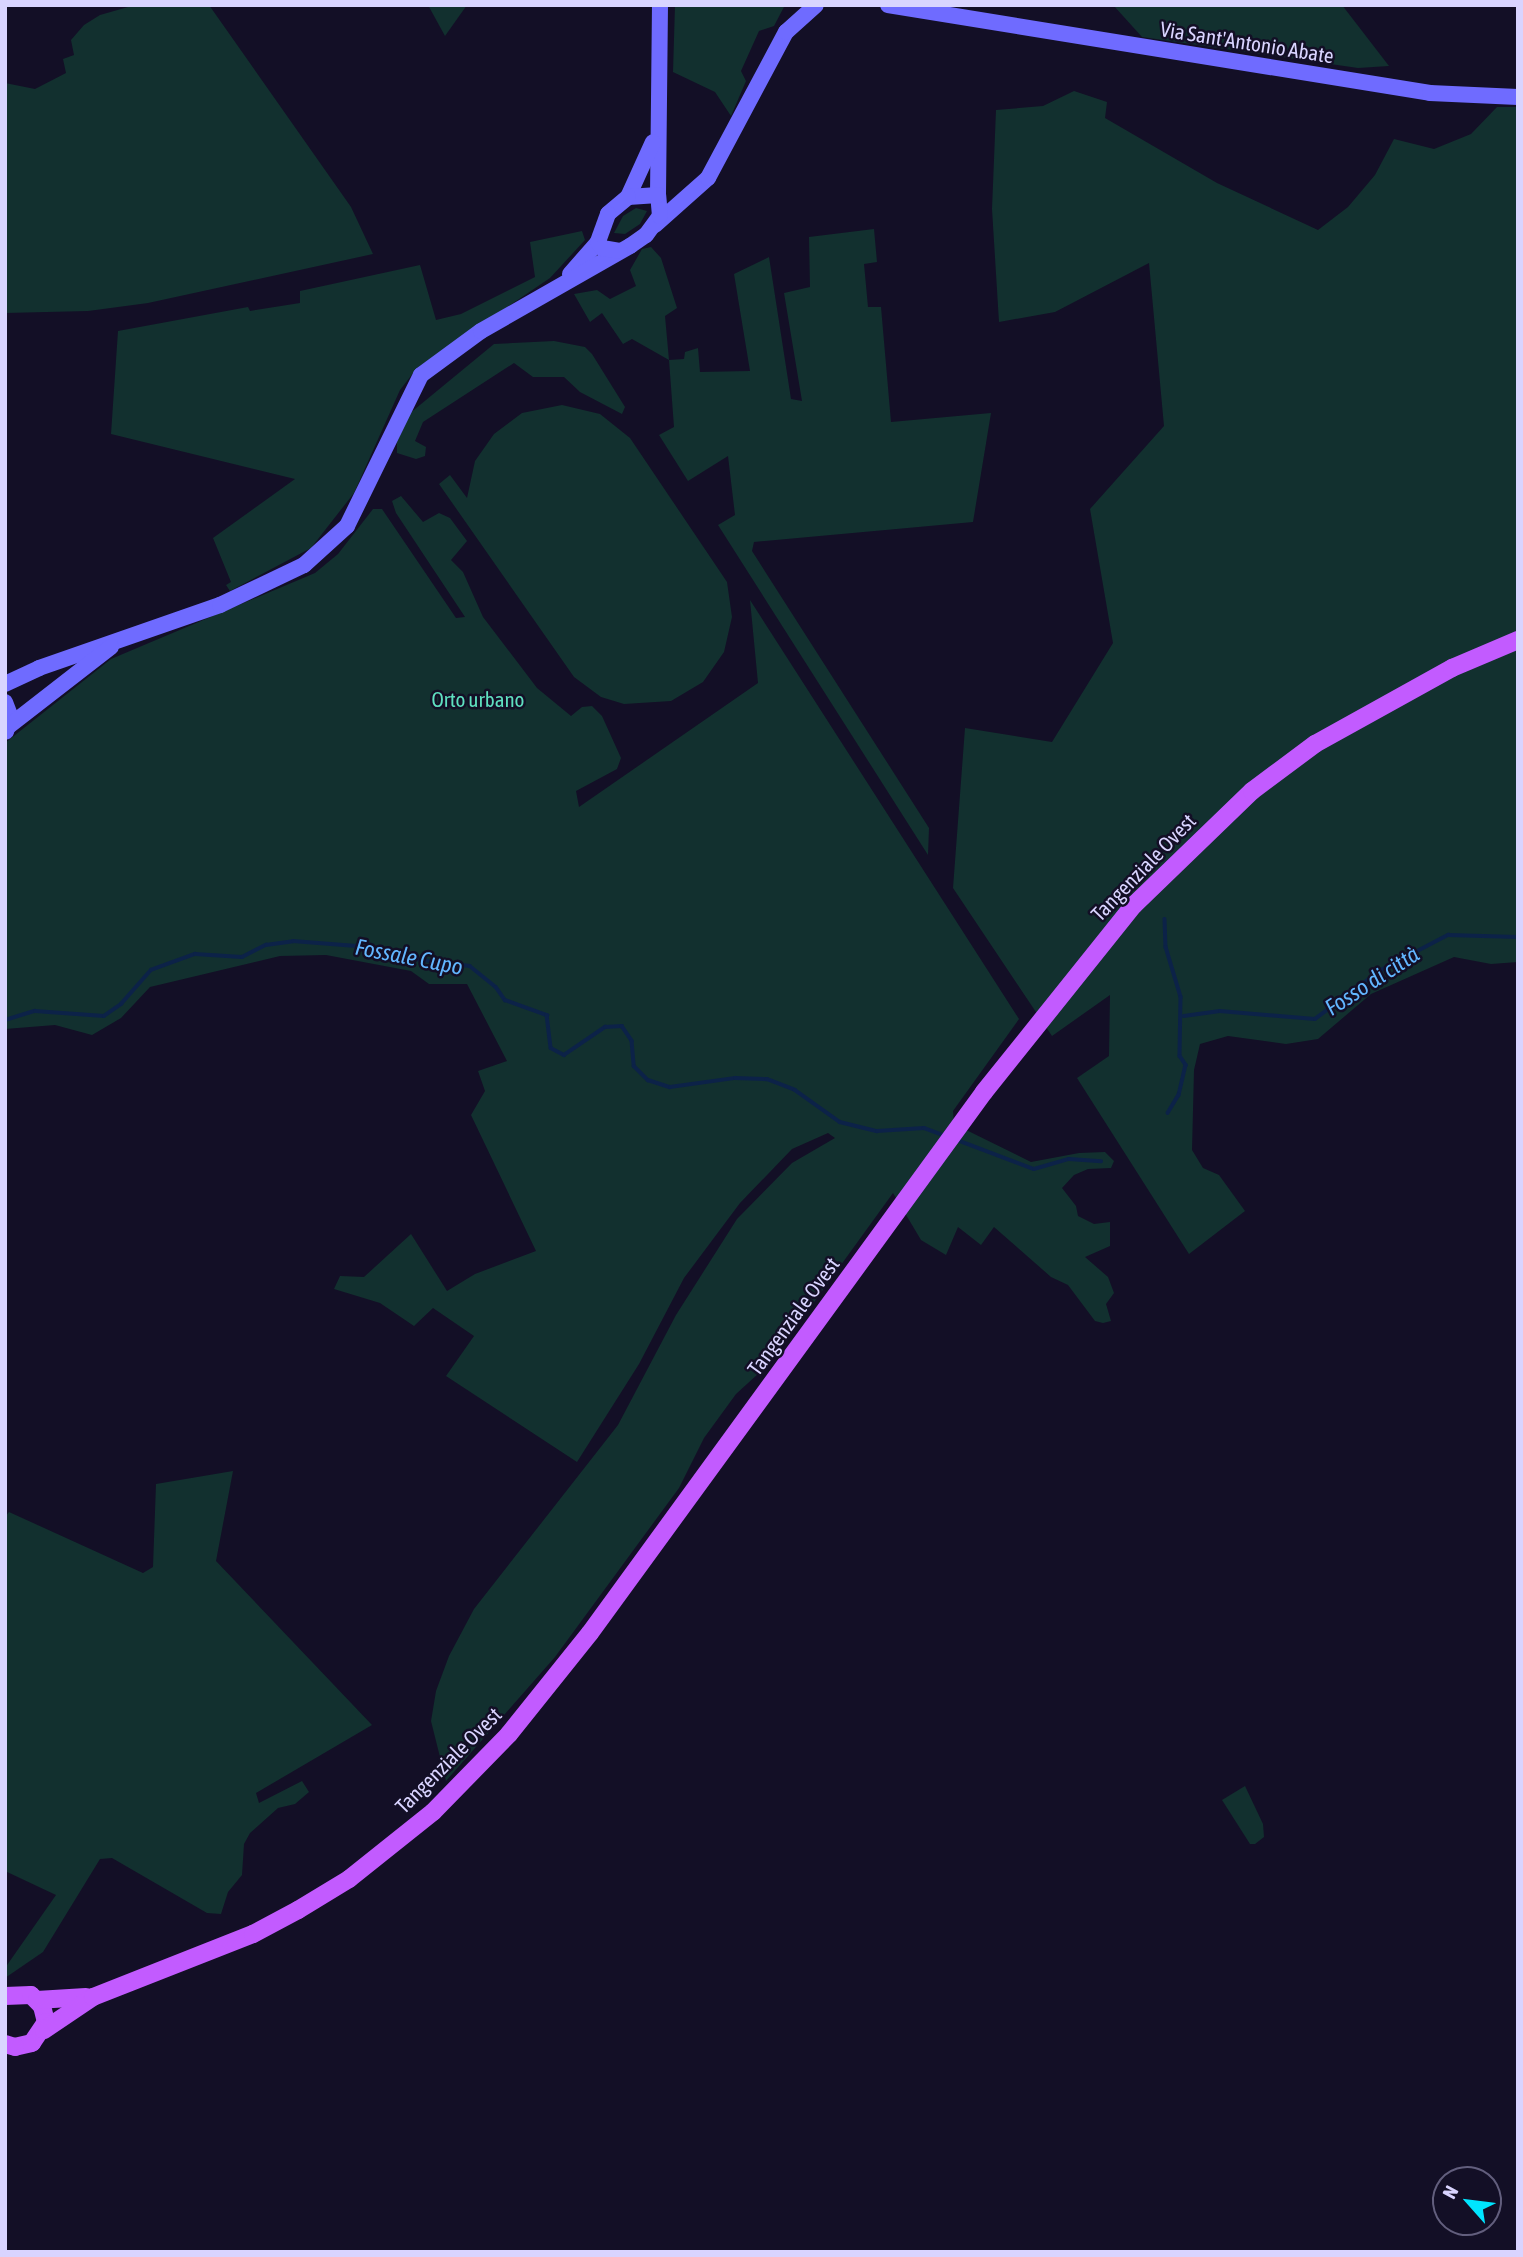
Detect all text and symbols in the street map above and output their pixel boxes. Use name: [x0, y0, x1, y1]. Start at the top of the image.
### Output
street label: Via Sant'Antonio Abate: [1158, 16, 1336, 68]
park label: Orto urbano: [432, 686, 524, 712]
street label: Tangenziale Ovest: [1085, 808, 1201, 926]
water label: Fossale Cupo: [353, 933, 465, 981]
water label: Fosso di città: [1320, 940, 1424, 1022]
street label: Tangenziale Ovest: [742, 1252, 844, 1380]
street label: Tangenziale Ovest: [390, 1702, 506, 1818]
north arrow: [1432, 2166, 1502, 2236]
text: N: [1438, 2182, 1463, 2202]

